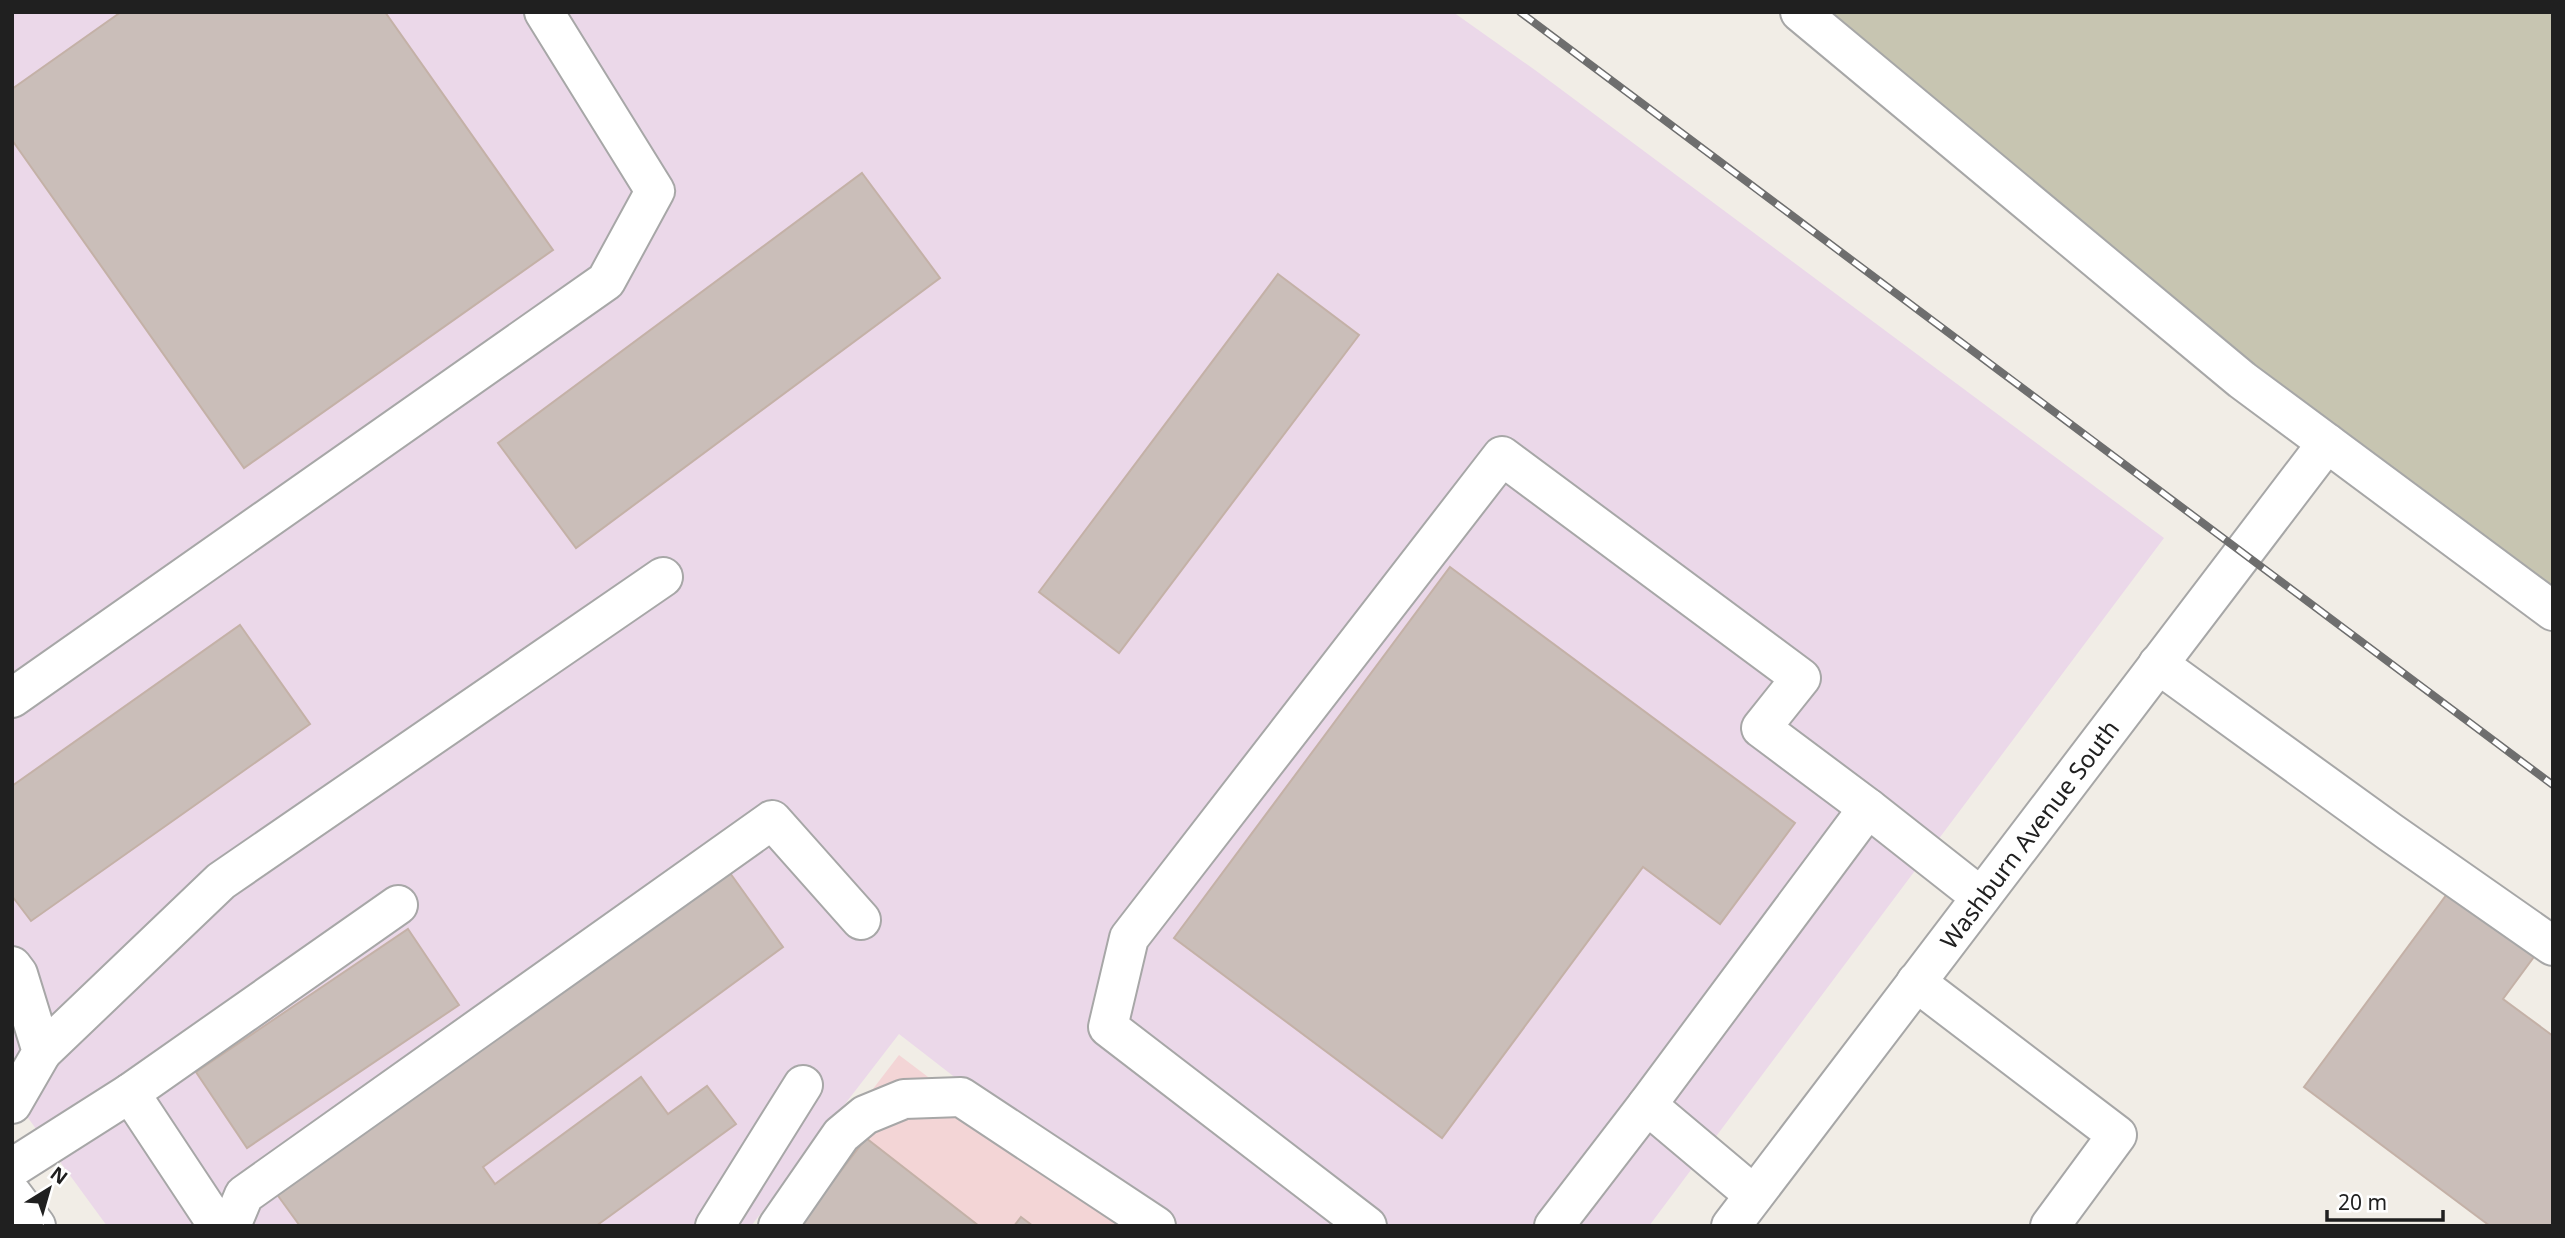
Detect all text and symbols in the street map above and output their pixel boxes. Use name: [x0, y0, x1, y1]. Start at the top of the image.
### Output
street label: Washburn Avenue South: [1932, 713, 2126, 955]
north arrow: [14, 1154, 84, 1224]
text: N: [45, 1160, 73, 1190]
scale bar: [2327, 1178, 2442, 1222]
text: 20 m: [2338, 1188, 2387, 1216]

